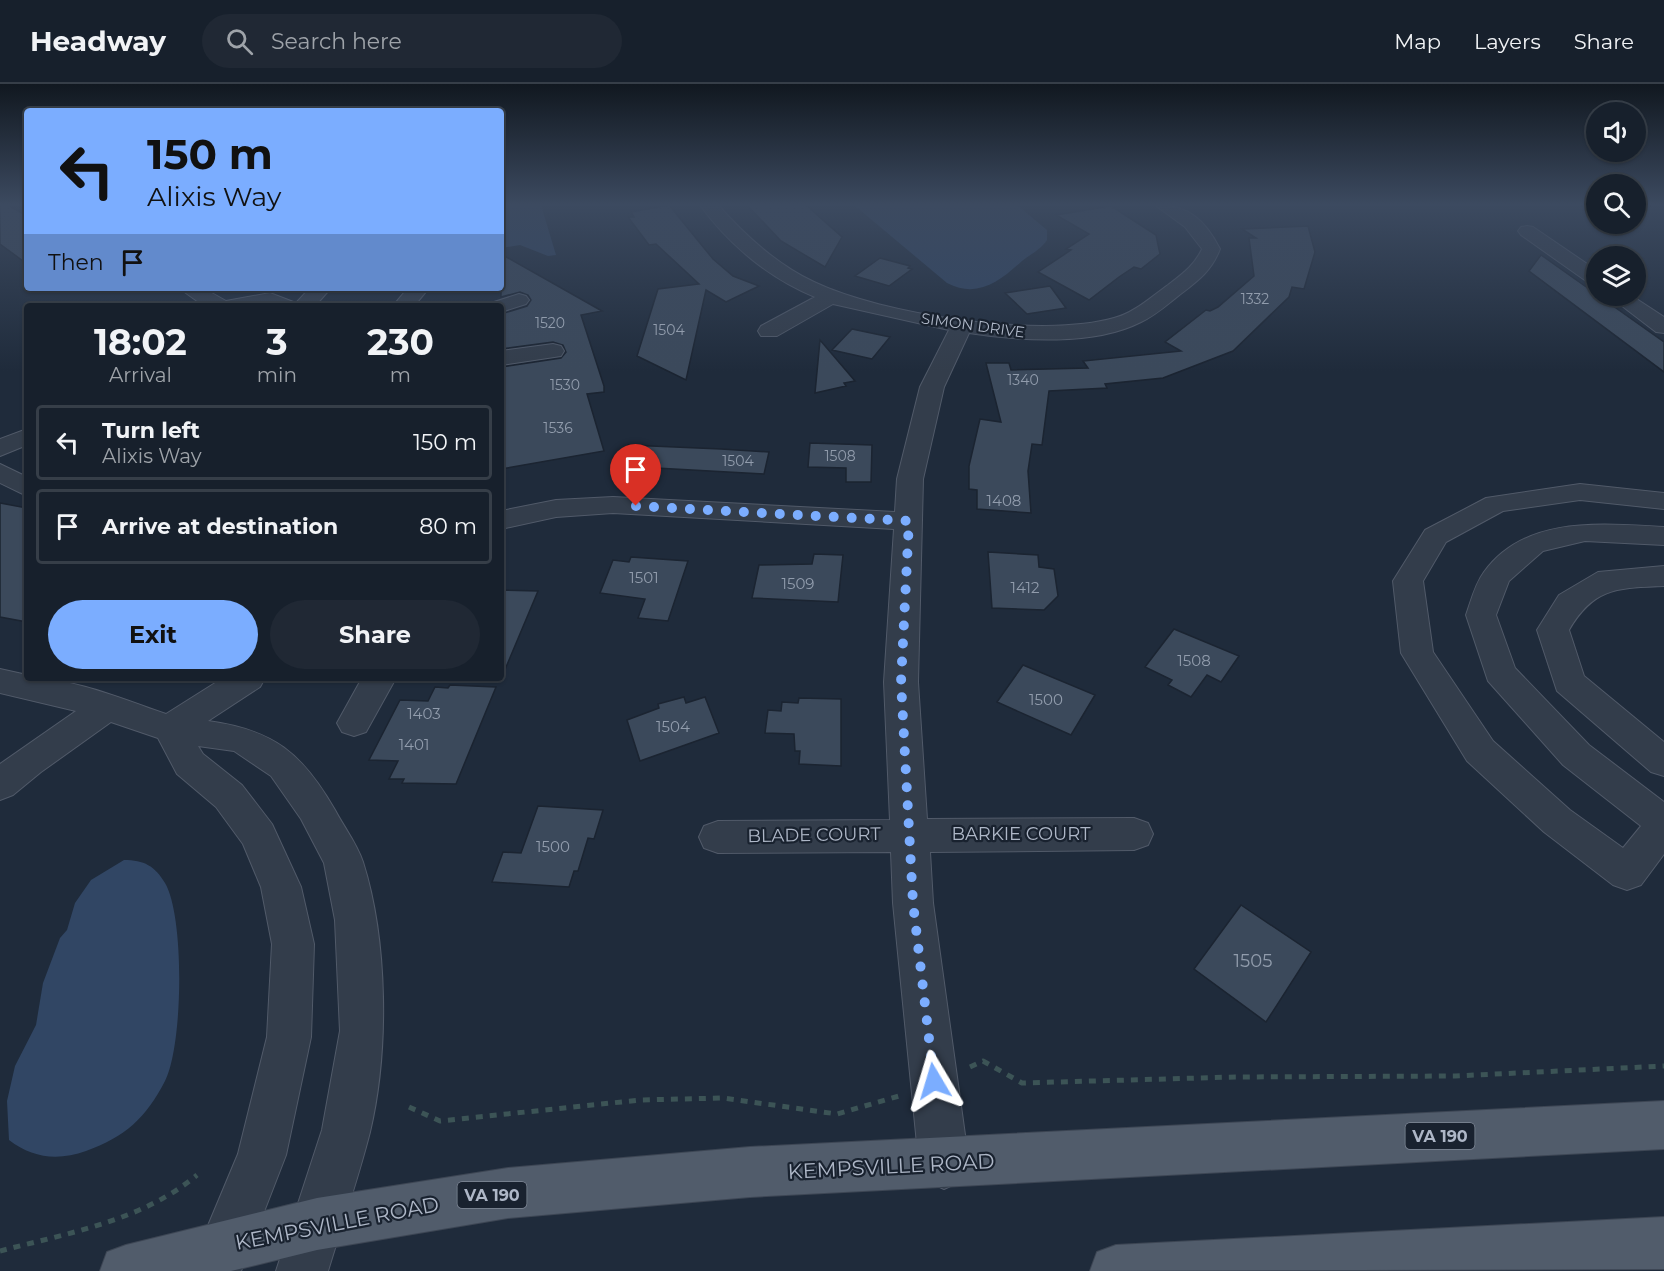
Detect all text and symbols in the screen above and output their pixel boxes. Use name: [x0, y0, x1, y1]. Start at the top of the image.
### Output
search box: [202, 14, 622, 68]
text: Headway: [30, 24, 166, 58]
icon: search: [223, 25, 256, 58]
text: Search here: [271, 28, 402, 55]
text: Map: [1394, 29, 1441, 54]
text: Layers: [1474, 29, 1541, 54]
text: Share: [1574, 29, 1634, 54]
map controls: [1586, 102, 1646, 306]
button: sound: [1586, 102, 1646, 162]
text: 150 m: [147, 128, 273, 180]
icon: left: [48, 132, 126, 210]
button: search: [1586, 174, 1646, 234]
text: Alixis Way: [147, 180, 281, 213]
icon: arrive: [116, 246, 149, 279]
button: layers: [1586, 246, 1646, 306]
text: Then: [48, 249, 104, 276]
house number: 1332: [1241, 290, 1269, 308]
street label: SIMON DRIVE: [920, 308, 1026, 342]
house number: 1520: [535, 314, 565, 332]
text: 18:02: [94, 320, 187, 364]
text: 3: [266, 320, 288, 364]
text: 230: [367, 320, 434, 364]
house number: 1504: [653, 321, 685, 339]
text: Arrival: [109, 363, 172, 387]
text: min: [257, 363, 297, 387]
text: m: [390, 363, 411, 387]
house number: 1340: [1007, 371, 1039, 389]
house number: 1530: [550, 376, 580, 394]
text: Turn left: [102, 417, 200, 444]
house number: 1536: [543, 419, 573, 437]
icon: left: [51, 426, 84, 459]
text: 150 m: [413, 429, 477, 456]
text: Alixis Way: [102, 444, 202, 468]
pin: [610, 444, 661, 506]
house number: 1508: [824, 447, 856, 465]
house number: 1504: [722, 452, 754, 470]
icon: arrive: [619, 453, 652, 486]
house number: 1408: [987, 491, 1021, 510]
icon: arrive: [51, 510, 84, 543]
text: Arrive at destination: [102, 513, 338, 540]
text: 80 m: [419, 513, 477, 540]
house number: 1501: [629, 568, 659, 587]
house number: 1509: [782, 574, 814, 593]
house number: 1412: [1011, 578, 1039, 597]
button: Exit: [48, 600, 258, 669]
button: Share: [270, 600, 480, 669]
house number: 1508: [1177, 651, 1211, 670]
house number: 1500: [1029, 690, 1063, 709]
house number: 1403: [407, 704, 441, 723]
house number: 1504: [656, 717, 690, 736]
house number: 1401: [399, 735, 429, 754]
street label: BLADE COURT: [747, 823, 882, 847]
street label: BARKIE COURT: [951, 823, 1091, 845]
house number: 1500: [536, 837, 570, 856]
house number: 1505: [1234, 950, 1272, 972]
position arrow: [902, 1049, 966, 1113]
road number: VA 190: [1406, 1123, 1474, 1149]
street label: KEMPSVILLE ROAD: [787, 1148, 995, 1184]
road number: VA 190: [458, 1182, 526, 1208]
street label: KEMPSVILLE ROAD: [233, 1191, 441, 1255]

